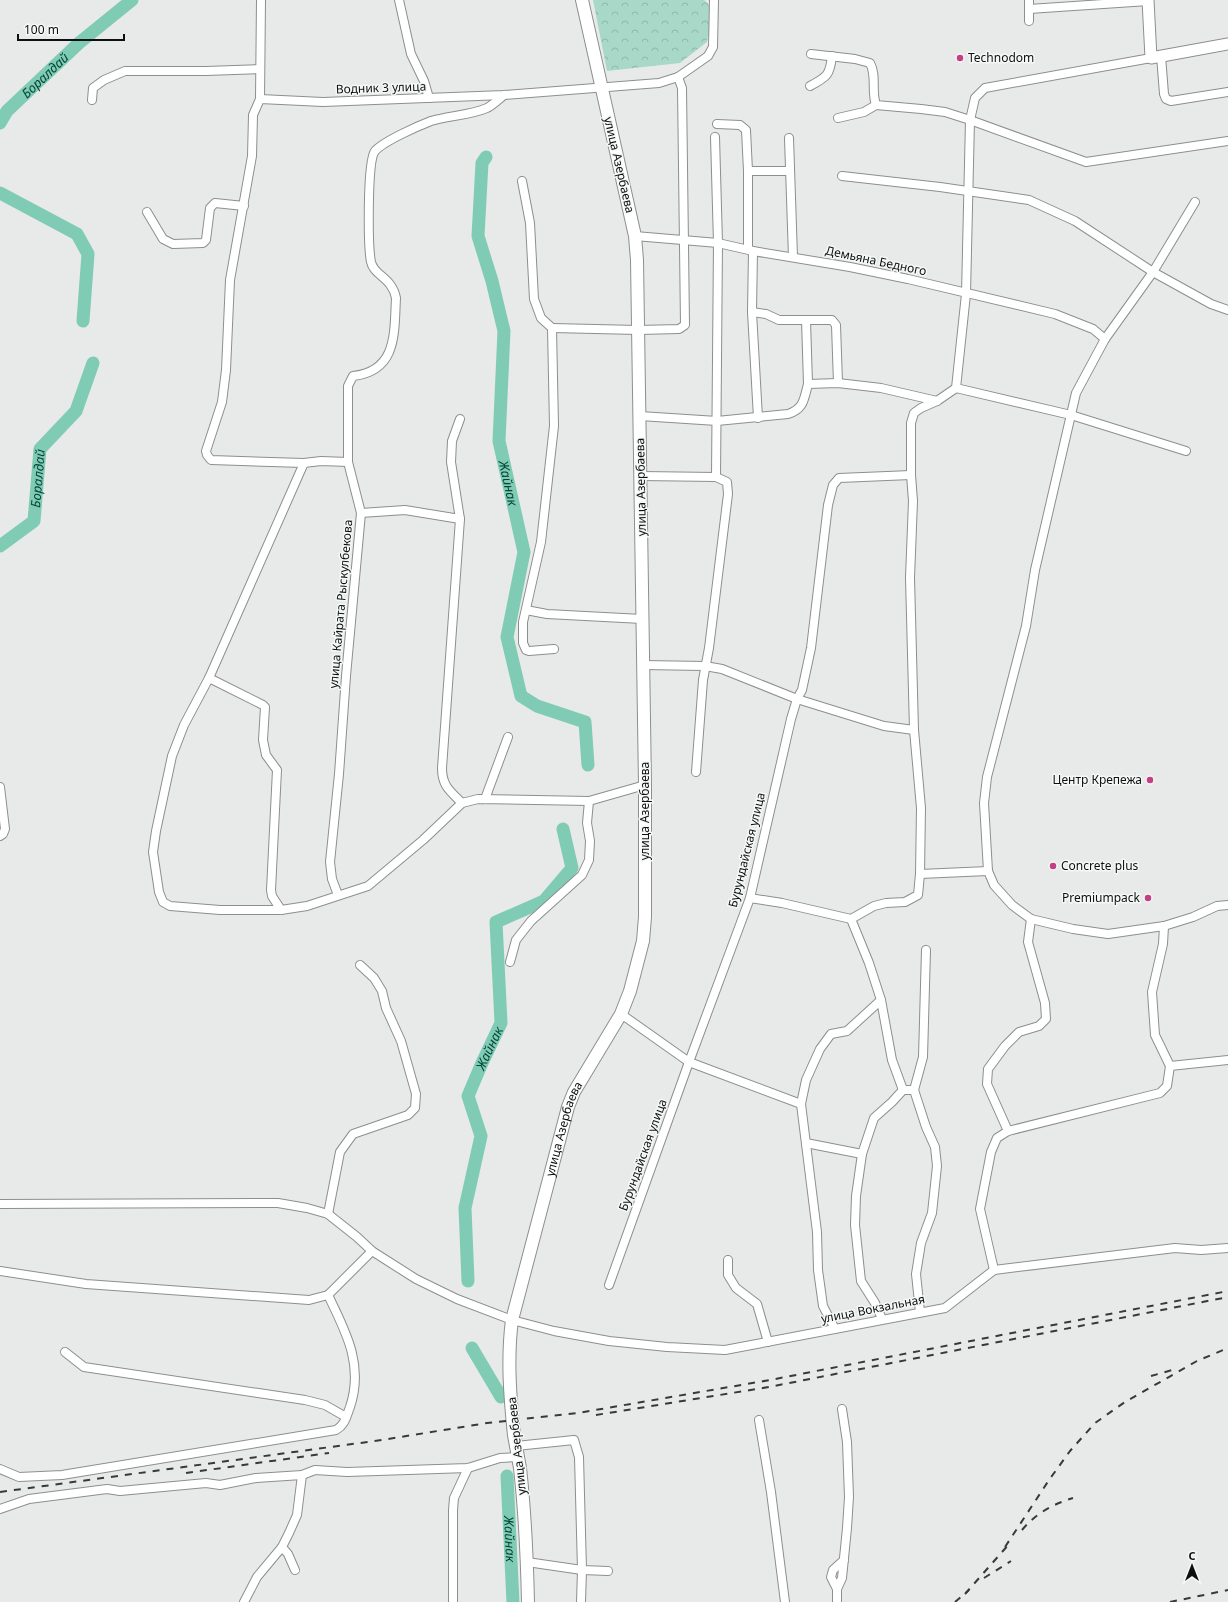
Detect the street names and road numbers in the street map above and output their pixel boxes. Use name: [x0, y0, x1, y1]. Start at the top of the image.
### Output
street label: Водник 3 улица: [336, 77, 426, 98]
street label: улица Азербаева: [600, 115, 639, 215]
street label: Демьяна Бедного: [824, 242, 928, 280]
street label: улица Азербаева: [631, 438, 650, 536]
street label: улица Кайрата Рыскулбекова: [325, 519, 356, 689]
street label: улица Азербаева: [636, 762, 653, 860]
street label: Бурундайская улица: [724, 791, 769, 909]
street label: улица Азербаева: [541, 1078, 586, 1178]
street label: Бурундайская улица: [614, 1096, 671, 1213]
street label: улица Вокзальная: [819, 1290, 926, 1327]
street label: улица Азербаева: [503, 1396, 530, 1496]

